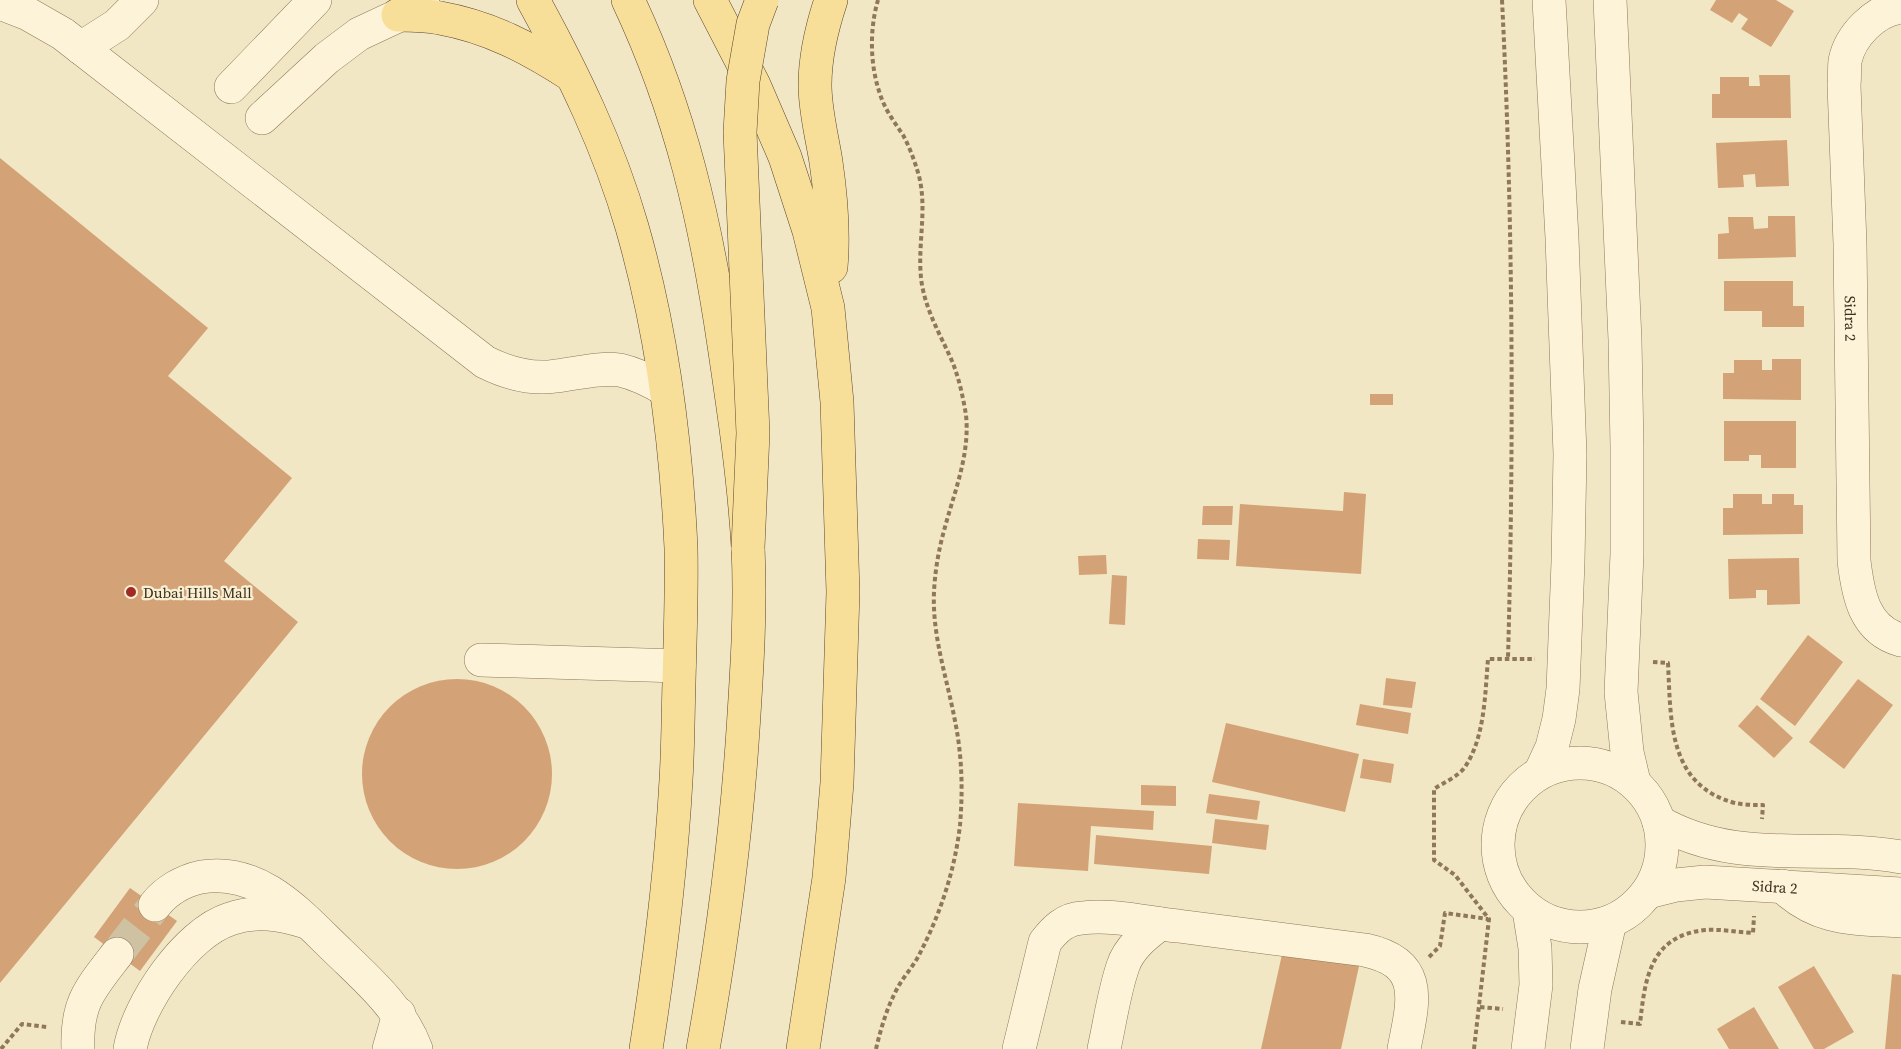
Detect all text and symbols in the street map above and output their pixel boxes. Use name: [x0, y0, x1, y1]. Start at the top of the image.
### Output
street label: Sidra 2: [1840, 296, 1862, 341]
place label: Dubai Hills Mall: [143, 582, 252, 603]
marker: Dubai Hills Mall: [124, 585, 138, 599]
street label: Sidra 2: [1751, 874, 1798, 898]

